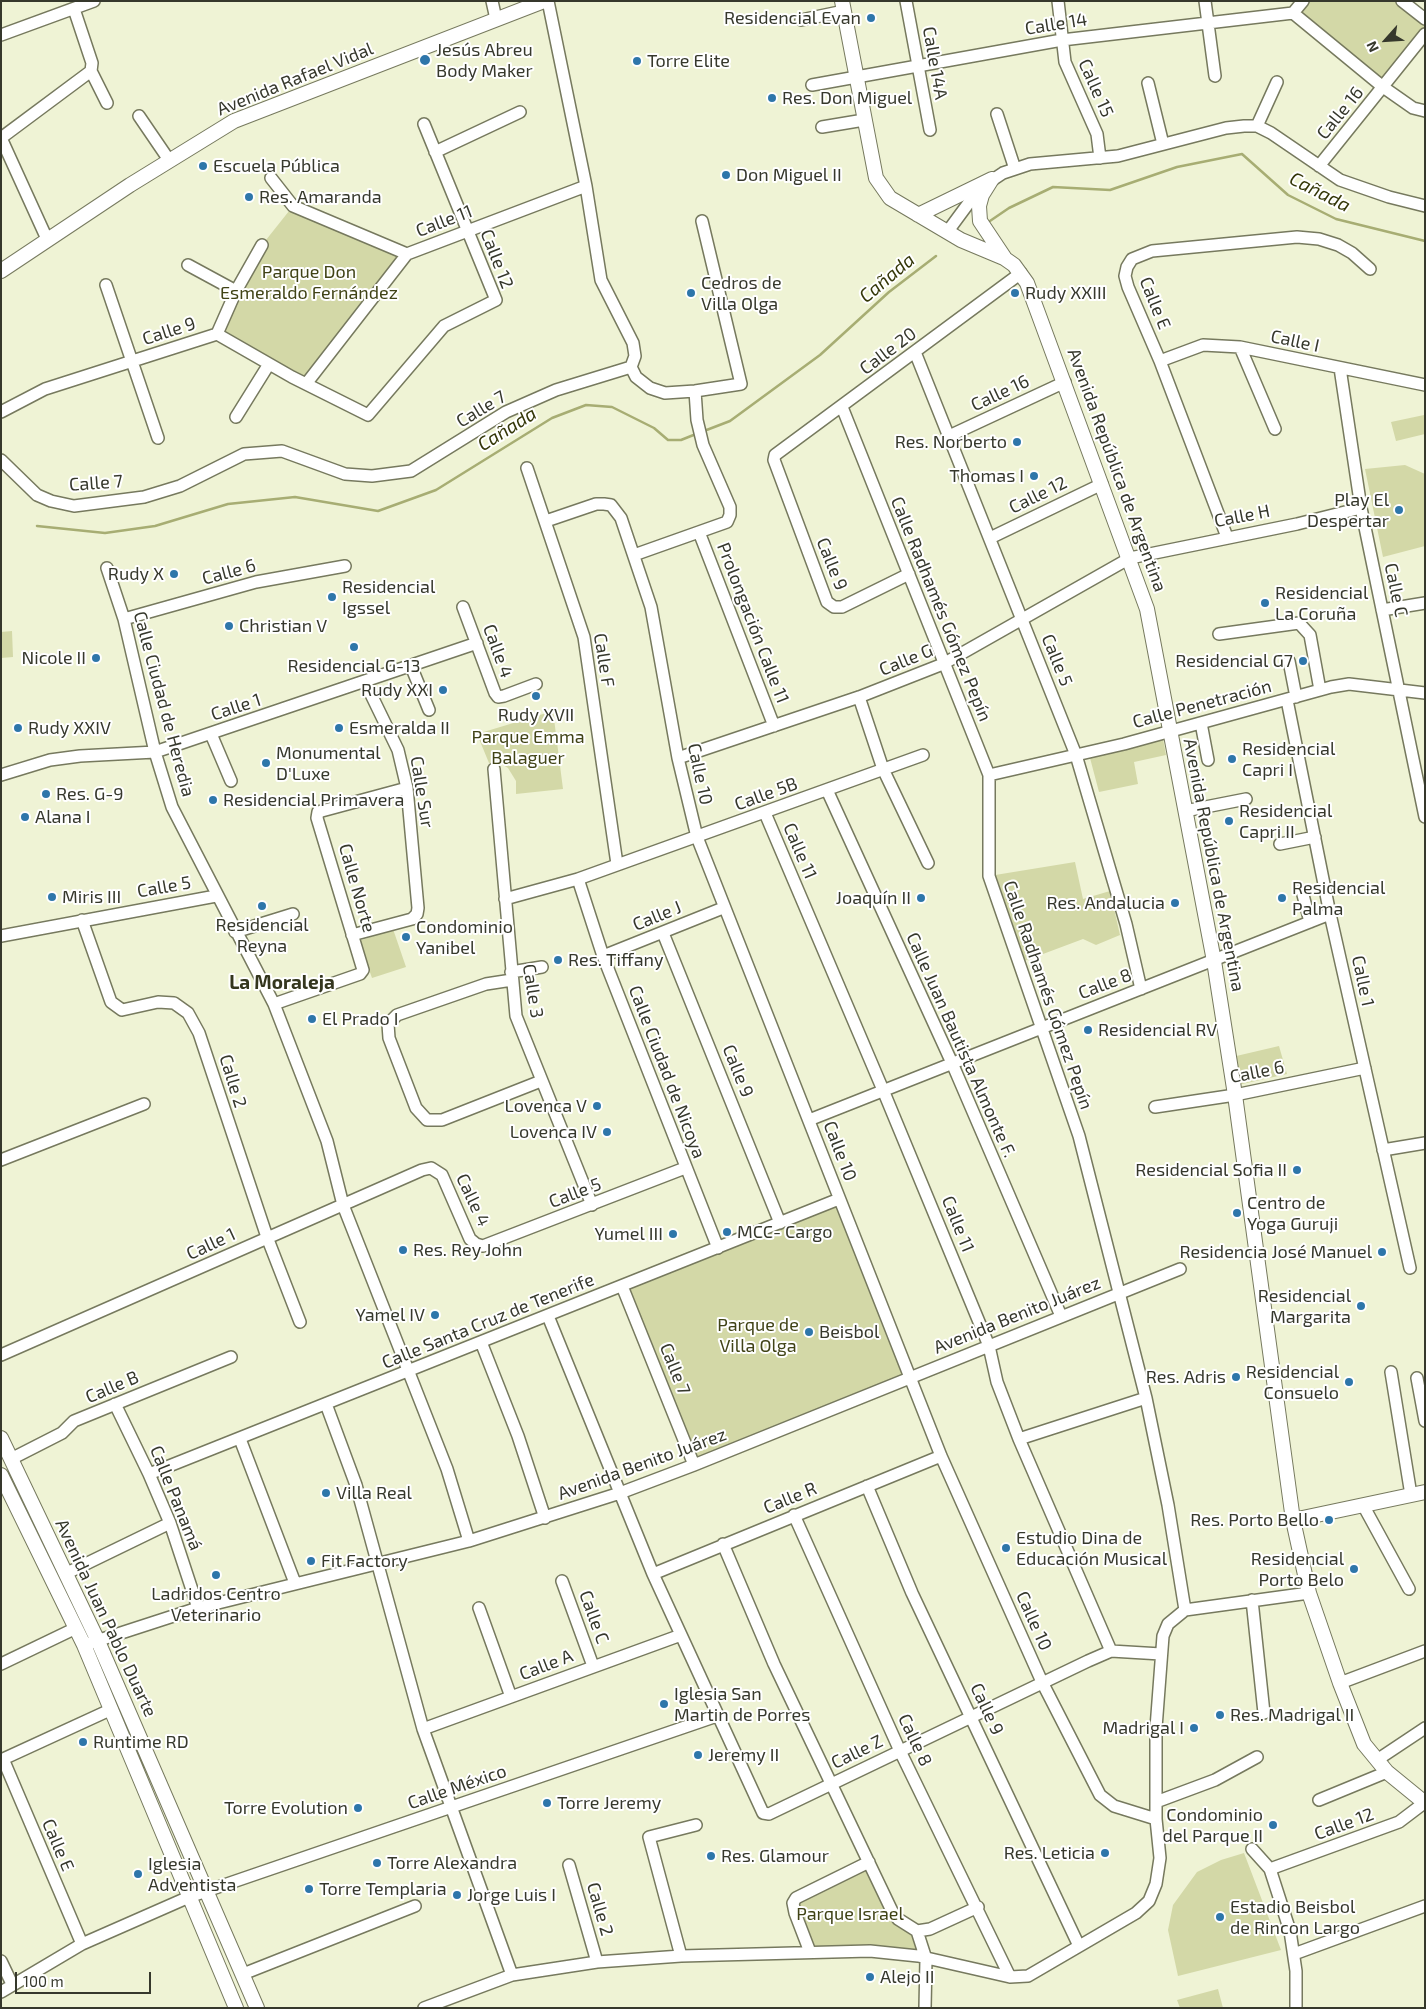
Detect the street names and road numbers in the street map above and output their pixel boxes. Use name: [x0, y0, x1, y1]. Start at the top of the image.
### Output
street label: Calle 14: [1023, 8, 1089, 40]
street label: Calle 14A: [918, 25, 952, 101]
street label: Avenida Rafael Vidal: [214, 38, 376, 120]
street label: Calle 15: [1074, 56, 1118, 120]
street label: Calle 16: [1312, 82, 1368, 144]
street label: Calle 11: [413, 200, 475, 242]
street label: Calle 12: [476, 226, 518, 292]
street label: Calle E: [1135, 274, 1175, 332]
street label: Calle 9: [140, 312, 198, 350]
street label: Calle 20: [855, 323, 921, 379]
street label: Calle I: [1269, 325, 1321, 357]
street label: Avenida República de Argentina: [1063, 345, 1171, 595]
street label: Calle 16: [967, 370, 1033, 416]
street label: Calle 7: [452, 386, 510, 432]
street label: Calle 7: [68, 470, 124, 496]
street label: Calle 12: [1005, 472, 1071, 518]
street label: Calle Radhamés Gómez Pepín: [886, 493, 996, 725]
street label: Calle H: [1212, 500, 1272, 532]
street label: Calle 9: [812, 535, 852, 593]
street label: Prolongación Calle 11: [712, 540, 794, 706]
street label: Calle 6: [200, 554, 258, 590]
street label: Calle C: [1380, 561, 1412, 619]
street label: Calle Ciudad de Heredia: [129, 609, 199, 799]
street label: Calle 4: [478, 621, 518, 681]
street label: Calle 5: [1037, 631, 1077, 689]
street label: Calle F: [589, 632, 619, 688]
street label: Calle G: [876, 640, 936, 680]
street label: Calle Penetración: [1130, 675, 1274, 733]
street label: Calle 1: [208, 689, 264, 725]
street label: Avenida República de Argentina: [1179, 737, 1249, 993]
street label: Calle 10: [683, 741, 717, 807]
street label: Calle Sur: [406, 755, 438, 829]
street label: Calle 5B: [732, 773, 800, 815]
street label: Calle 11: [779, 820, 821, 882]
street label: Calle Norte: [334, 841, 380, 935]
street label: Calle 5: [135, 872, 193, 902]
street label: Calle Radhamés Gómez Pepín: [999, 878, 1097, 1112]
street label: Calle J: [629, 897, 685, 935]
street label: Calle Juan Bautista Almonte F.: [902, 929, 1020, 1161]
street label: Calle 1: [1347, 953, 1379, 1009]
street label: Calle 3: [518, 962, 548, 1020]
street label: Calle 8: [1075, 964, 1135, 1004]
street label: Calle Ciudad de Nicoya: [624, 983, 710, 1161]
street label: Calle 9: [718, 1042, 758, 1100]
street label: Calle 2: [215, 1052, 251, 1110]
street label: Calle 6: [1228, 1056, 1286, 1088]
street label: Calle 10: [819, 1118, 861, 1184]
street label: Calle 4: [451, 1170, 495, 1230]
street label: Calle 5: [546, 1173, 604, 1213]
street label: Calle 11: [937, 1193, 979, 1255]
street label: Calle 1: [183, 1223, 239, 1265]
street label: Calle Santa Cruz de Tenerife: [379, 1268, 597, 1374]
street label: Avenida Benito Juárez: [930, 1272, 1104, 1358]
street label: Calle 7: [655, 1340, 695, 1398]
street label: Calle B: [82, 1366, 142, 1408]
street label: Avenida Benito Juárez: [555, 1423, 729, 1505]
street label: Calle Panamá: [145, 1443, 207, 1553]
street label: Calle R: [760, 1478, 820, 1518]
street label: Avenida Juan Pablo Duarte: [51, 1516, 161, 1720]
street label: Calle C: [574, 1588, 614, 1646]
street label: Calle 10: [1011, 1588, 1057, 1654]
street label: Calle A: [516, 1645, 576, 1685]
street label: Calle 9: [966, 1680, 1008, 1738]
street label: Calle 8: [893, 1710, 937, 1770]
street label: Calle Z: [828, 1730, 886, 1774]
street label: Calle México: [405, 1760, 509, 1814]
street label: Calle 12: [1311, 1803, 1377, 1845]
street label: Calle E: [37, 1816, 79, 1874]
street label: Calle 2: [582, 1880, 618, 1938]

